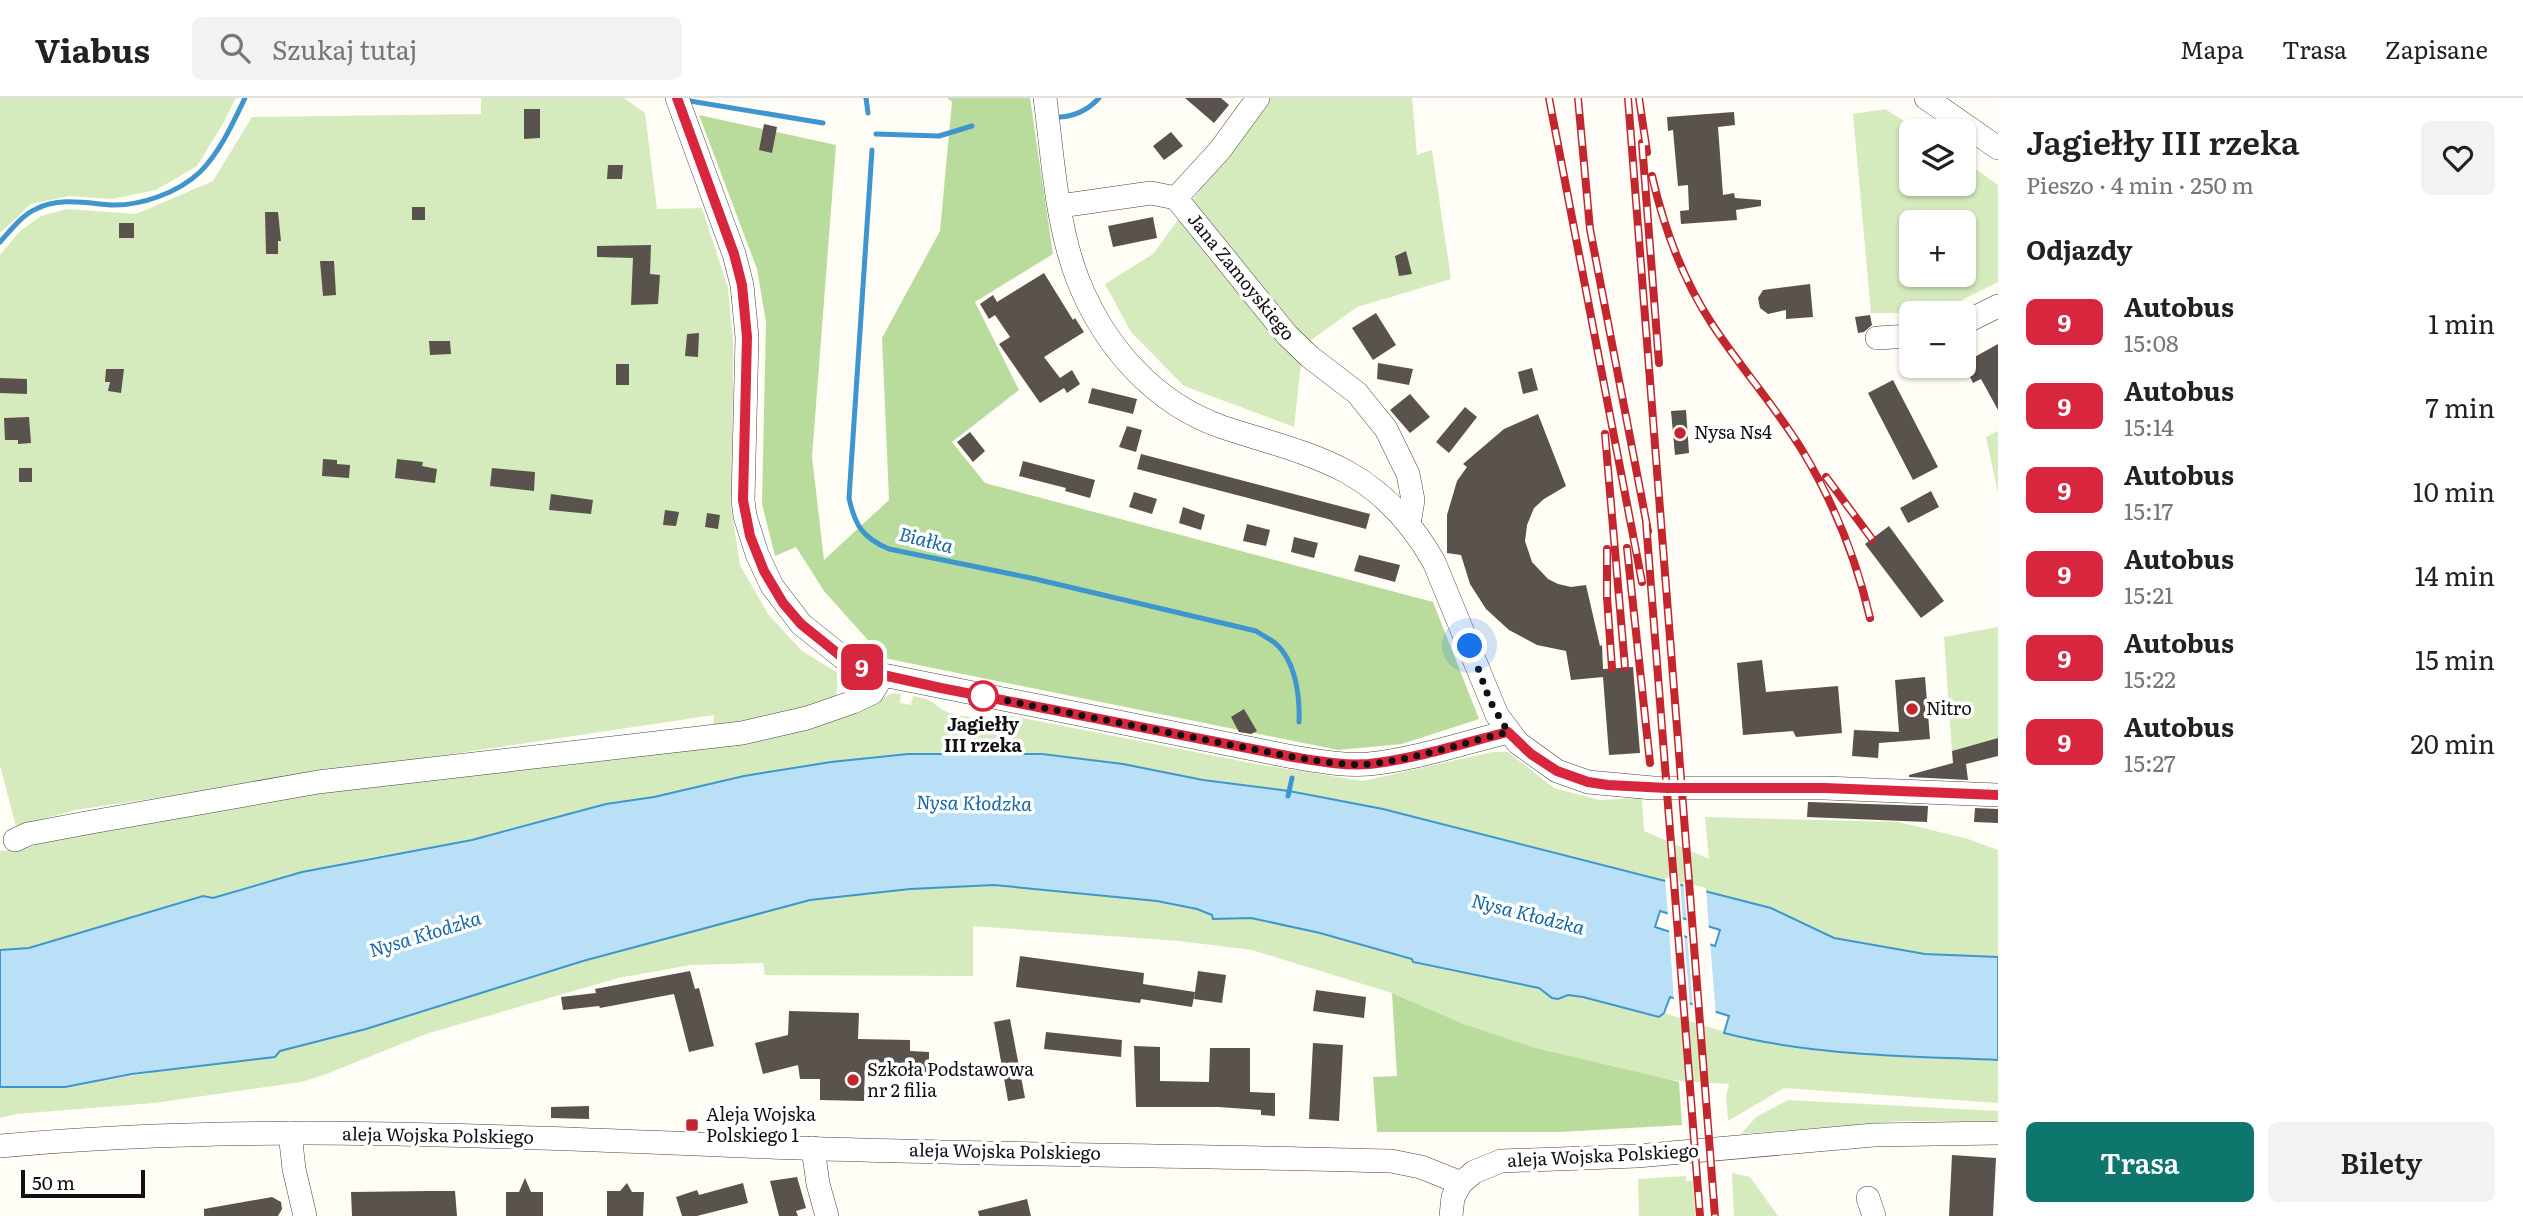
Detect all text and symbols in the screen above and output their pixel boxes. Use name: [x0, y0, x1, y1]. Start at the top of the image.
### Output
search box: [192, 17, 682, 80]
text: Viabus: [35, 24, 150, 73]
icon: search: [216, 29, 254, 67]
text: Szukaj tutaj: [272, 29, 417, 68]
text: Mapa: [2180, 31, 2244, 66]
text: Trasa: [2282, 31, 2347, 66]
text: Zapisane: [2385, 31, 2488, 66]
text: Jagiełły III rzeka: [2026, 116, 2300, 165]
map controls: [1899, 119, 1976, 378]
button: layers: [1899, 119, 1976, 196]
button: heart: [2421, 121, 2495, 195]
text: Pieszo · 4 min · 250 m: [2026, 167, 2254, 201]
street label: Jana Zamoyskiego: [1182, 206, 1302, 346]
button: +: [1899, 210, 1976, 287]
text: Odjazdy: [2026, 229, 2132, 268]
text: Autobus: [2124, 286, 2234, 325]
button: −: [1899, 301, 1976, 378]
text: 1 min: [2428, 303, 2495, 342]
text: 9: [2058, 304, 2071, 339]
text: 15:08: [2124, 325, 2179, 359]
text: Autobus: [2124, 370, 2234, 409]
text: 7 min: [2426, 387, 2495, 426]
text: 9: [2058, 388, 2071, 423]
text: 15:14: [2124, 409, 2174, 443]
place label: Nysa Ns4: [1694, 418, 1772, 445]
marker: Nysa Ns4: [1672, 425, 1688, 441]
text: Autobus: [2124, 454, 2234, 493]
text: 10 min: [2413, 471, 2495, 510]
text: 9: [2058, 472, 2071, 507]
text: 15:17: [2124, 493, 2173, 527]
water label: Białka: [896, 519, 956, 559]
text: Autobus: [2124, 538, 2234, 577]
text: 14 min: [2415, 555, 2495, 594]
text: 9: [2058, 556, 2071, 591]
text: 15:21: [2124, 577, 2174, 611]
text: Autobus: [2124, 622, 2234, 661]
your location: [1452, 628, 1487, 663]
text: 15 min: [2415, 639, 2495, 678]
text: 9: [2058, 640, 2071, 675]
line badge: 9: [839, 644, 885, 690]
text: 9: [855, 649, 869, 684]
text: 15:22: [2124, 661, 2176, 695]
marker: Jagiełły III rzeka: [968, 681, 998, 711]
place label: Nitro: [1926, 694, 1972, 721]
marker: Nitro: [1904, 701, 1920, 717]
text: Autobus: [2124, 706, 2234, 745]
place label: Jagiełły III rzeka: [944, 710, 1023, 758]
text: 20 min: [2410, 723, 2495, 762]
text: 9: [2058, 724, 2071, 759]
text: 15:27: [2124, 745, 2176, 779]
water label: Nysa Kłodzka: [916, 787, 1032, 817]
water label: Nysa Kłodzka: [1469, 885, 1588, 941]
water label: Nysa Kłodzka: [365, 903, 484, 963]
place label: Szkoła Podstawowa nr 2 filia: [867, 1055, 1034, 1103]
marker: Szkoła Podstawowa nr 2 filia: [845, 1072, 861, 1088]
place label: Aleja Wojska Polskiego 1: [706, 1100, 816, 1148]
marker: Aleja Wojska Polskiego 1: [684, 1117, 700, 1133]
street label: aleja Wojska Polskiego: [342, 1119, 534, 1150]
button: Trasa: [2026, 1122, 2254, 1202]
button: Bilety: [2268, 1122, 2495, 1202]
street label: aleja Wojska Polskiego: [909, 1135, 1101, 1166]
street label: aleja Wojska Polskiego: [1506, 1136, 1699, 1173]
scale bar: [21, 1167, 145, 1199]
text: 50 m: [32, 1168, 75, 1196]

